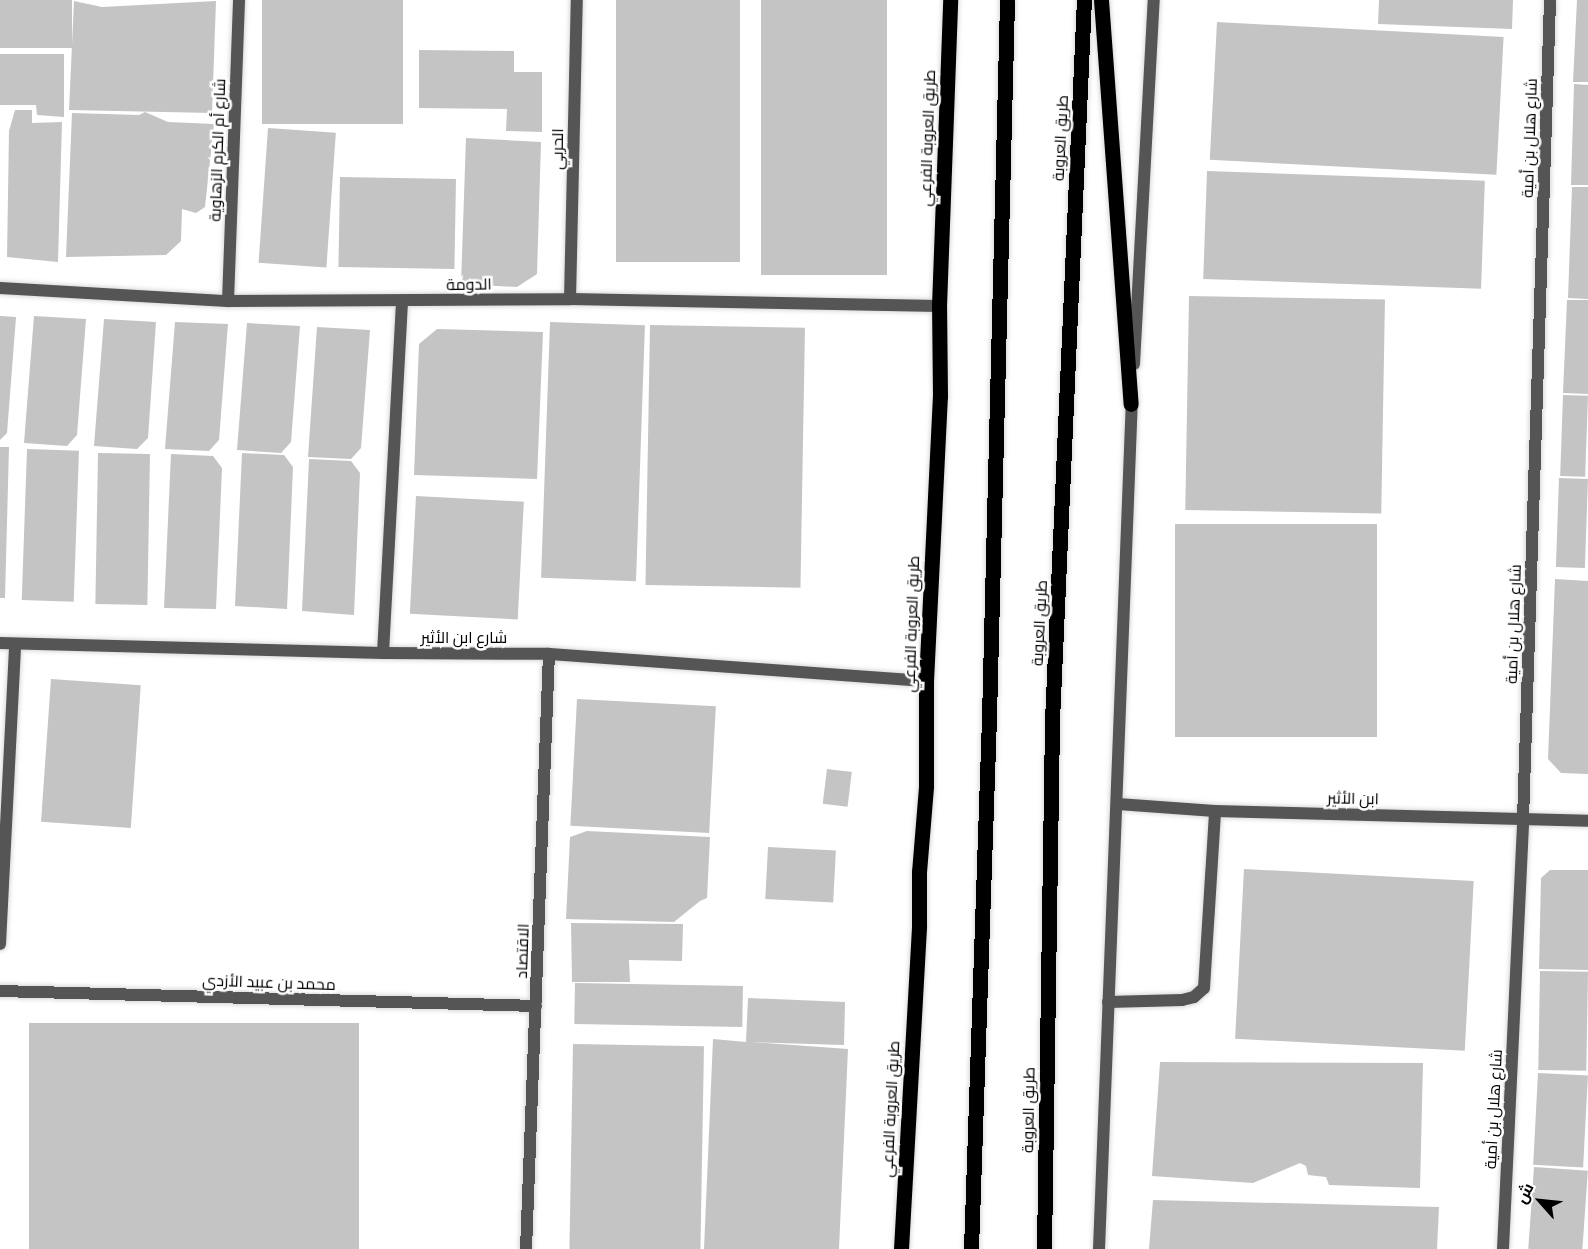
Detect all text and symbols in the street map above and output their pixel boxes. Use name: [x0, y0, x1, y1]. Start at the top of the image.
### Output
street label: طريق العروبة الفرعي: [915, 69, 939, 207]
street label: شارع أم الكرم الزهاوية: [205, 78, 229, 222]
street label: شارع هلال بن أمية: [1517, 78, 1541, 198]
street label: طريق العروبة: [1048, 95, 1072, 181]
street label: الحربي: [547, 128, 567, 170]
street label: الدومة: [446, 274, 492, 294]
street label: طريق العروبة الفرعي: [899, 555, 923, 693]
street label: شارع هلال بن أمية: [1501, 564, 1525, 684]
street label: طريق العروبة: [1027, 580, 1051, 666]
street label: شارع ابن الأثير: [421, 627, 507, 647]
street label: ابن الأثير: [1327, 788, 1379, 808]
street label: الاقتصاد: [511, 923, 533, 979]
street label: محمد بن عبيد الأزدي: [202, 970, 336, 994]
street label: طريق العروبة الفرعي: [877, 1040, 903, 1178]
street label: شارع هلال بن أمية: [1480, 1049, 1506, 1169]
street label: طريق العروبة: [1018, 1067, 1038, 1153]
north arrow: [1510, 1171, 1570, 1231]
text: ش: [1510, 1179, 1537, 1206]

